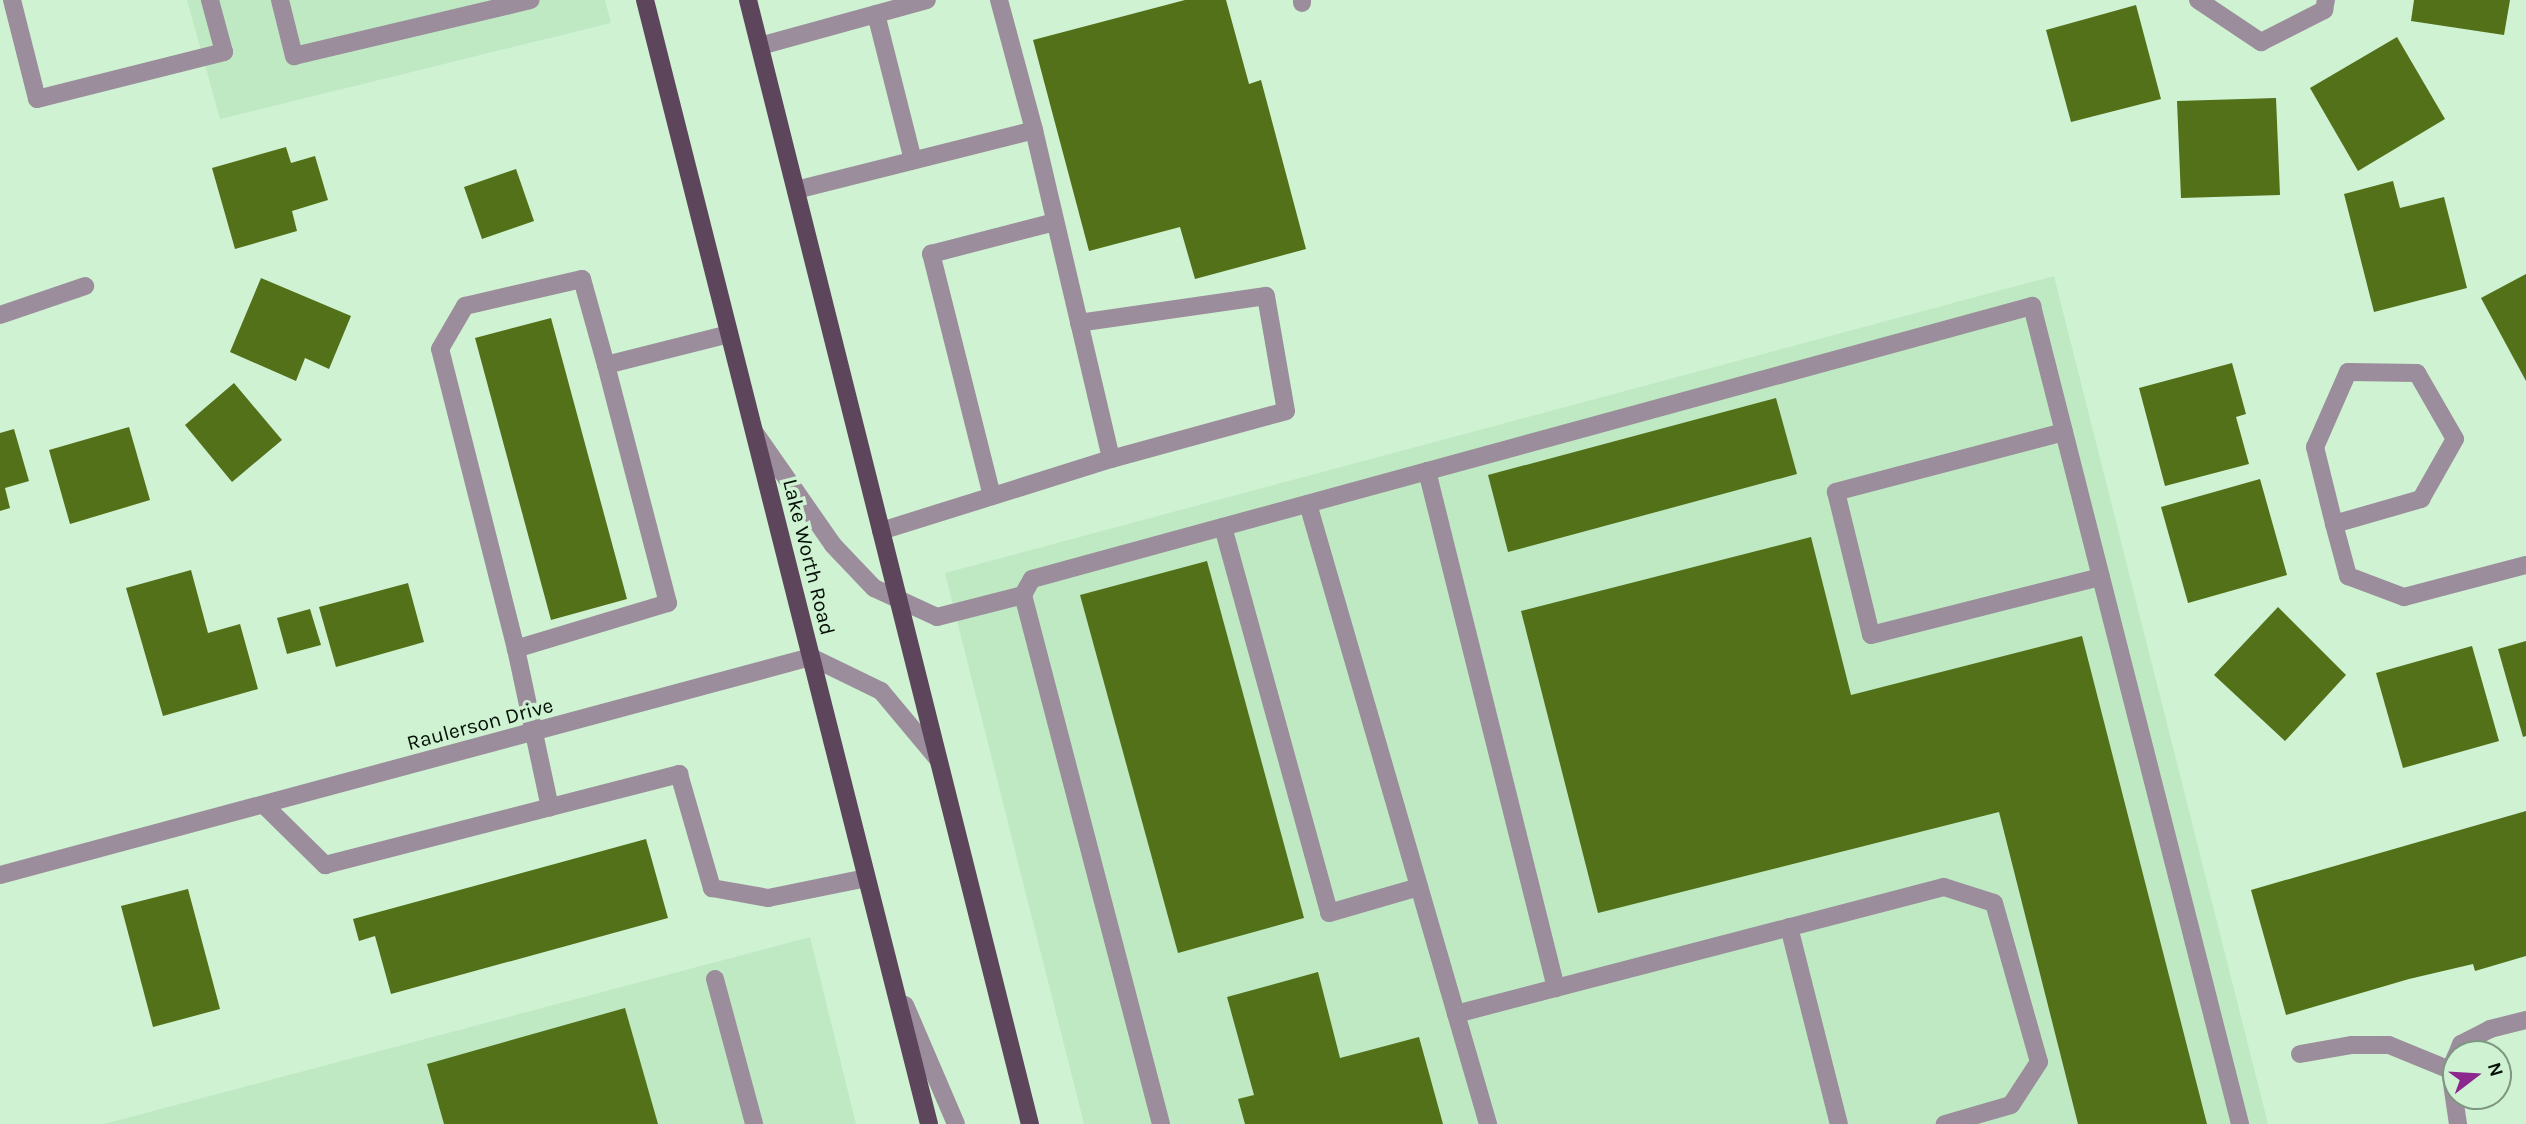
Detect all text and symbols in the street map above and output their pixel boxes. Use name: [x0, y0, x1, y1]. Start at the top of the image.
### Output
street label: Lake Worth Road: [777, 476, 841, 638]
street label: Raulerson Drive: [404, 692, 556, 756]
north arrow: [2442, 1040, 2512, 1110]
text: N: [2483, 1060, 2508, 1079]

